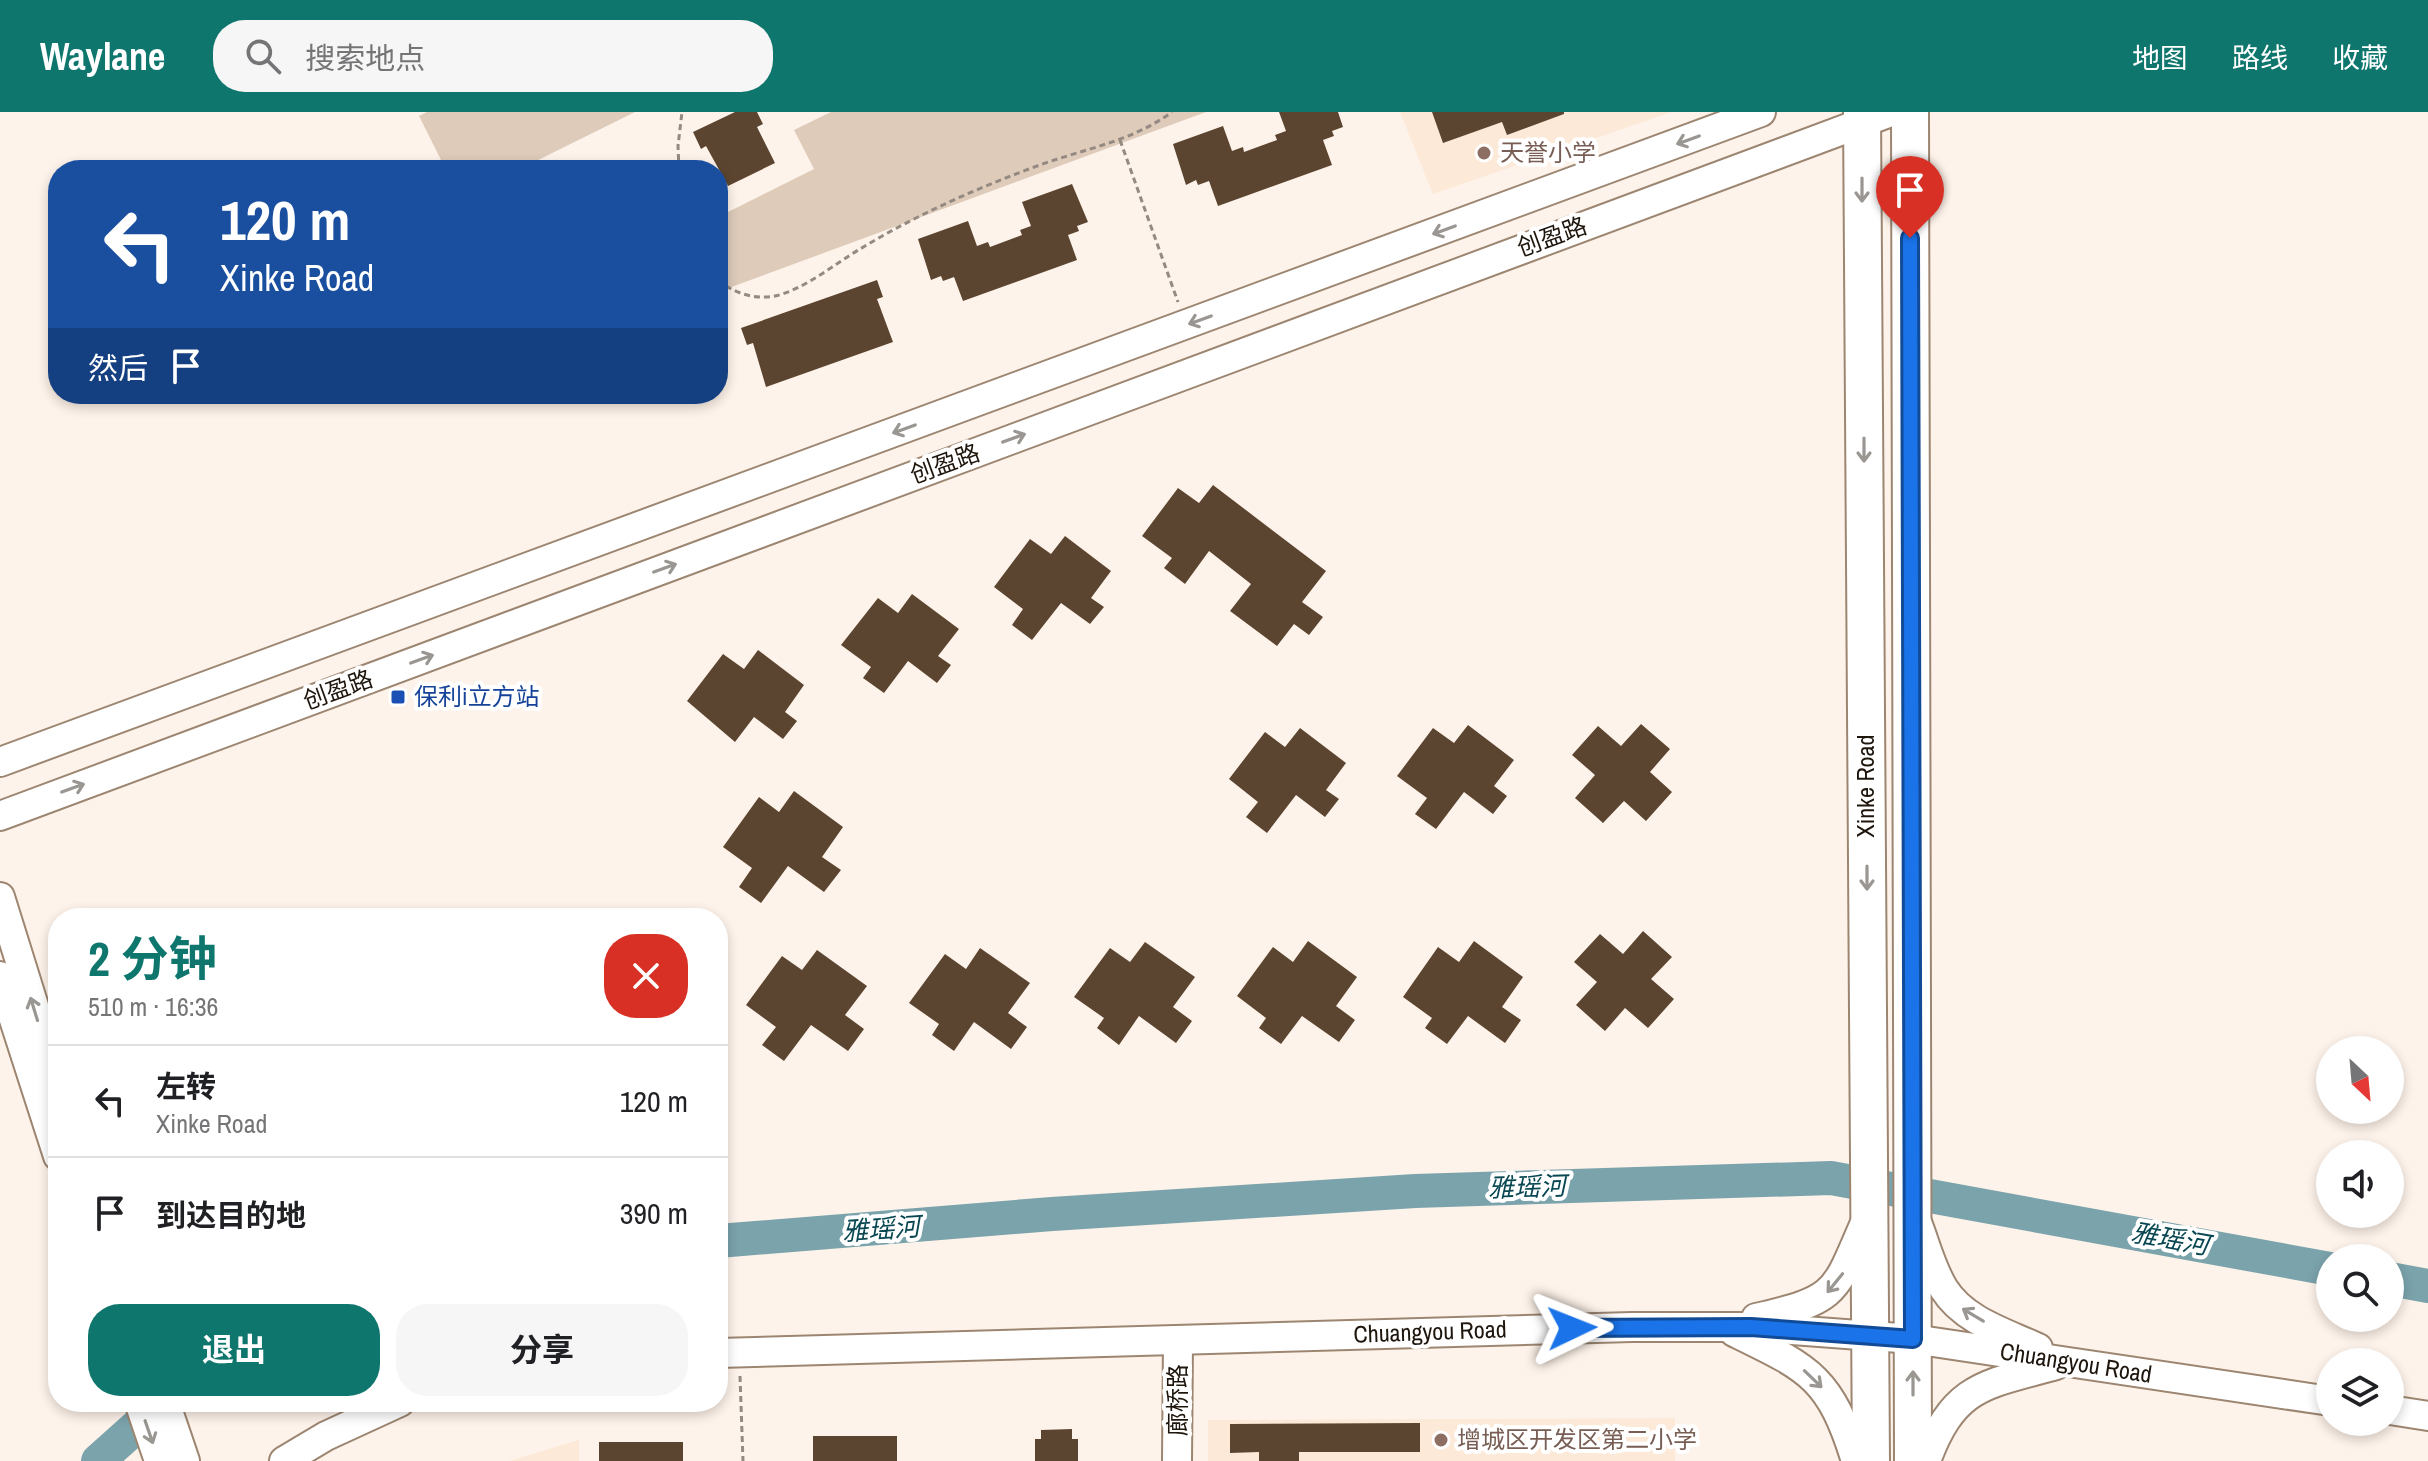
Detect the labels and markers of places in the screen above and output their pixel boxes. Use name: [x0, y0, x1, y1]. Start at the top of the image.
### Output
place label: 天誉小学: [1500, 136, 1596, 168]
marker: 天誉小学: [1475, 144, 1493, 162]
pin: [1876, 156, 1944, 238]
place label: 保利i立方站: [414, 680, 539, 712]
marker: 保利i立方站: [389, 688, 407, 706]
place label: 增城区开发区第二小学: [1457, 1423, 1697, 1455]
marker: 增城区开发区第二小学: [1432, 1431, 1450, 1449]

